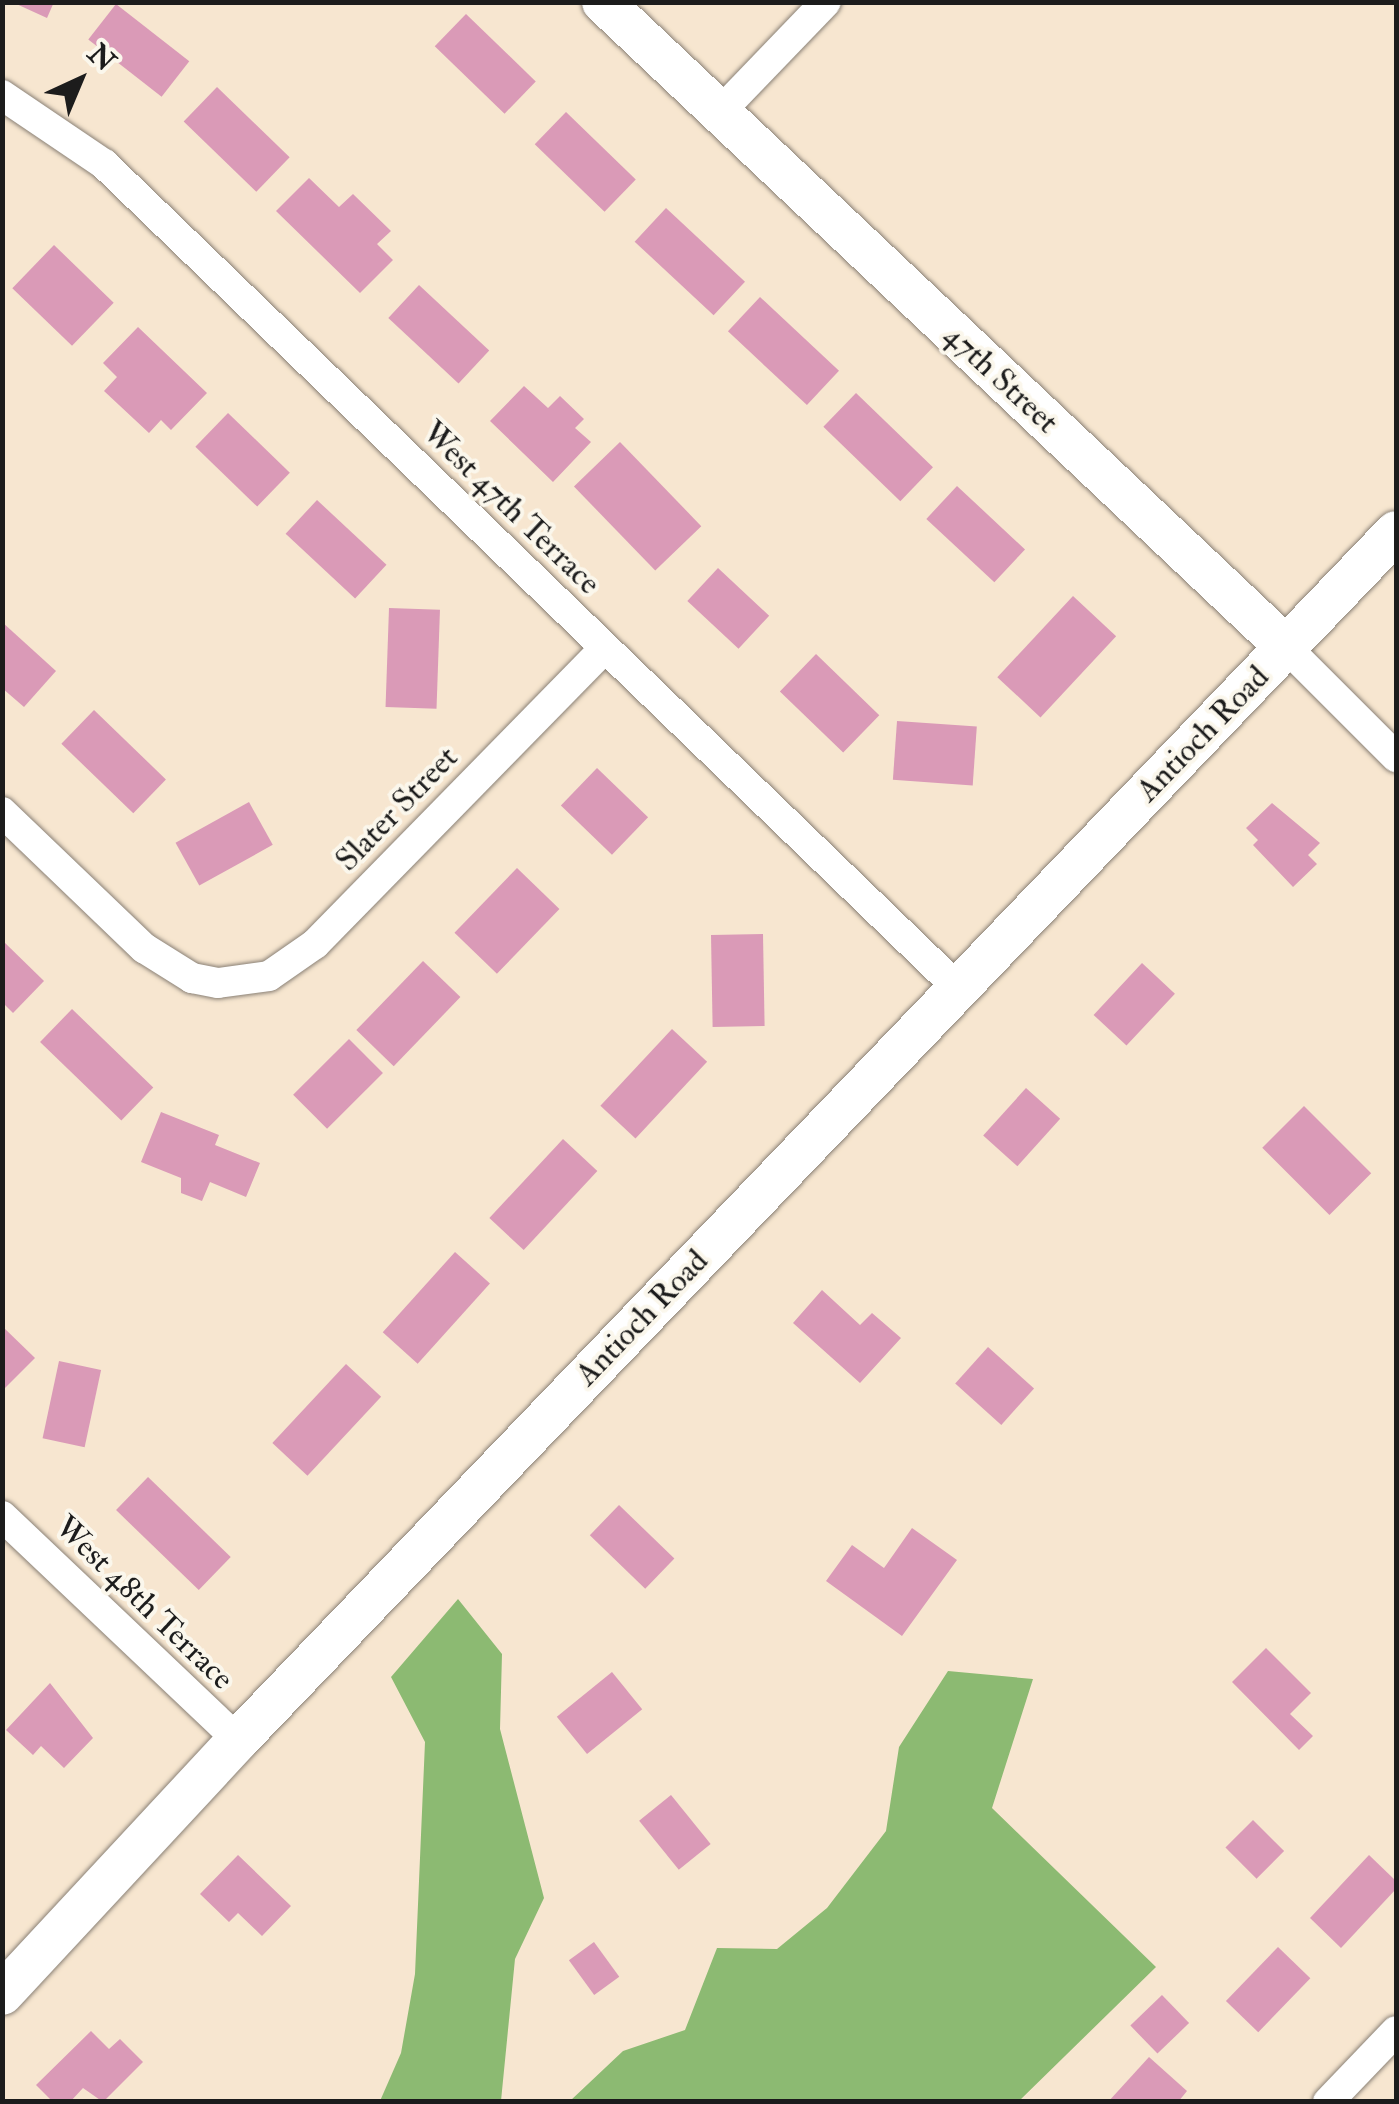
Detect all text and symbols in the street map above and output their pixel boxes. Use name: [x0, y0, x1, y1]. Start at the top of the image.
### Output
north arrow: [30, 30, 130, 130]
text: N: [80, 37, 122, 79]
street label: 47th Street: [936, 316, 1066, 442]
street label: West 47th Terrace: [414, 413, 608, 603]
street label: Antioch Road: [1129, 658, 1277, 810]
street label: Slater Street: [328, 739, 466, 879]
street label: Antioch Road: [568, 1242, 716, 1394]
street label: West 48th Terrace: [47, 1508, 241, 1698]

